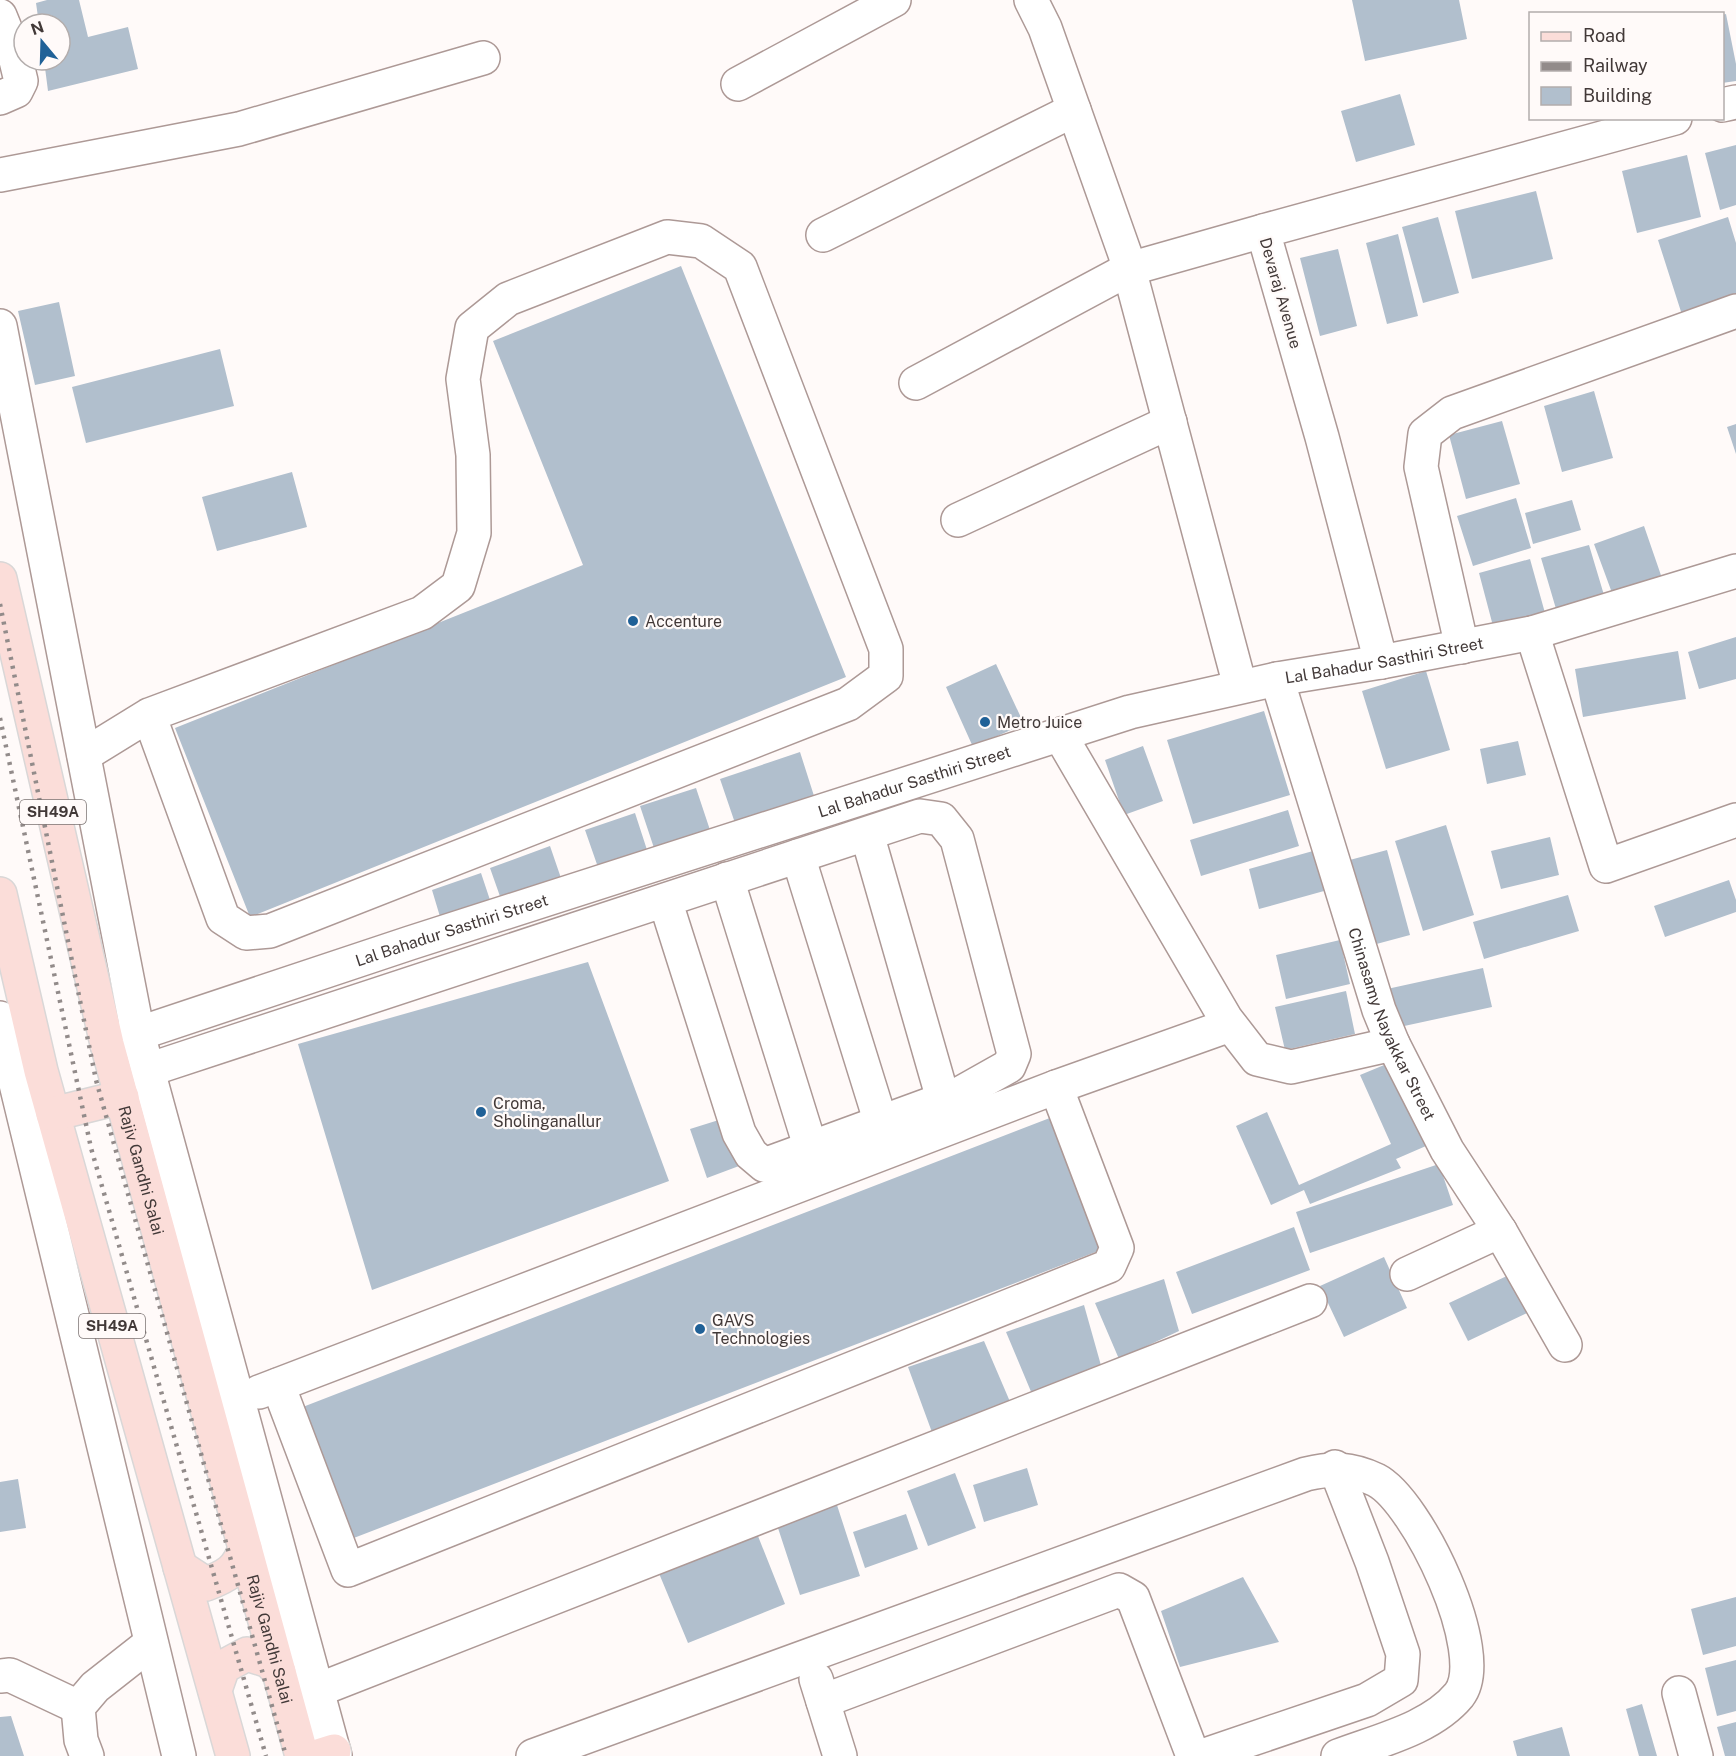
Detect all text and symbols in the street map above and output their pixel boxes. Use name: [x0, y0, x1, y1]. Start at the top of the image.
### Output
north arrow: [12, 12, 72, 72]
legend: [1529, 12, 1724, 120]
text: N: [28, 17, 46, 39]
text: Road: [1583, 25, 1626, 46]
text: Railway: [1583, 55, 1648, 76]
text: Building: [1583, 85, 1652, 106]
street label: Devaraj Avenue: [1256, 235, 1305, 351]
place label: Accenture: [645, 612, 722, 631]
marker: Accenture: [626, 614, 640, 628]
street label: Lal Bahadur Sasthiri Street: [1284, 634, 1485, 688]
place label: Metro Juice: [997, 713, 1082, 732]
marker: Metro Juice: [978, 715, 992, 729]
street label: Lal Bahadur Sasthiri Street: [816, 742, 1013, 821]
road number: SH49A: [20, 800, 86, 824]
street label: Lal Bahadur Sasthiri Street: [353, 890, 550, 971]
street label: Chinasamy Nayakkar Street: [1344, 925, 1439, 1124]
place label: Croma, Sholinganallur: [493, 1094, 602, 1131]
street label: Rajiv Gandhi Salai: [114, 1103, 168, 1237]
marker: Croma, Sholinganallur: [474, 1105, 488, 1119]
place label: GAVS Technologies: [712, 1311, 810, 1348]
road number: SH49A: [79, 1314, 145, 1338]
marker: GAVS Technologies: [693, 1322, 707, 1336]
street label: Rajiv Gandhi Salai: [243, 1572, 296, 1706]

